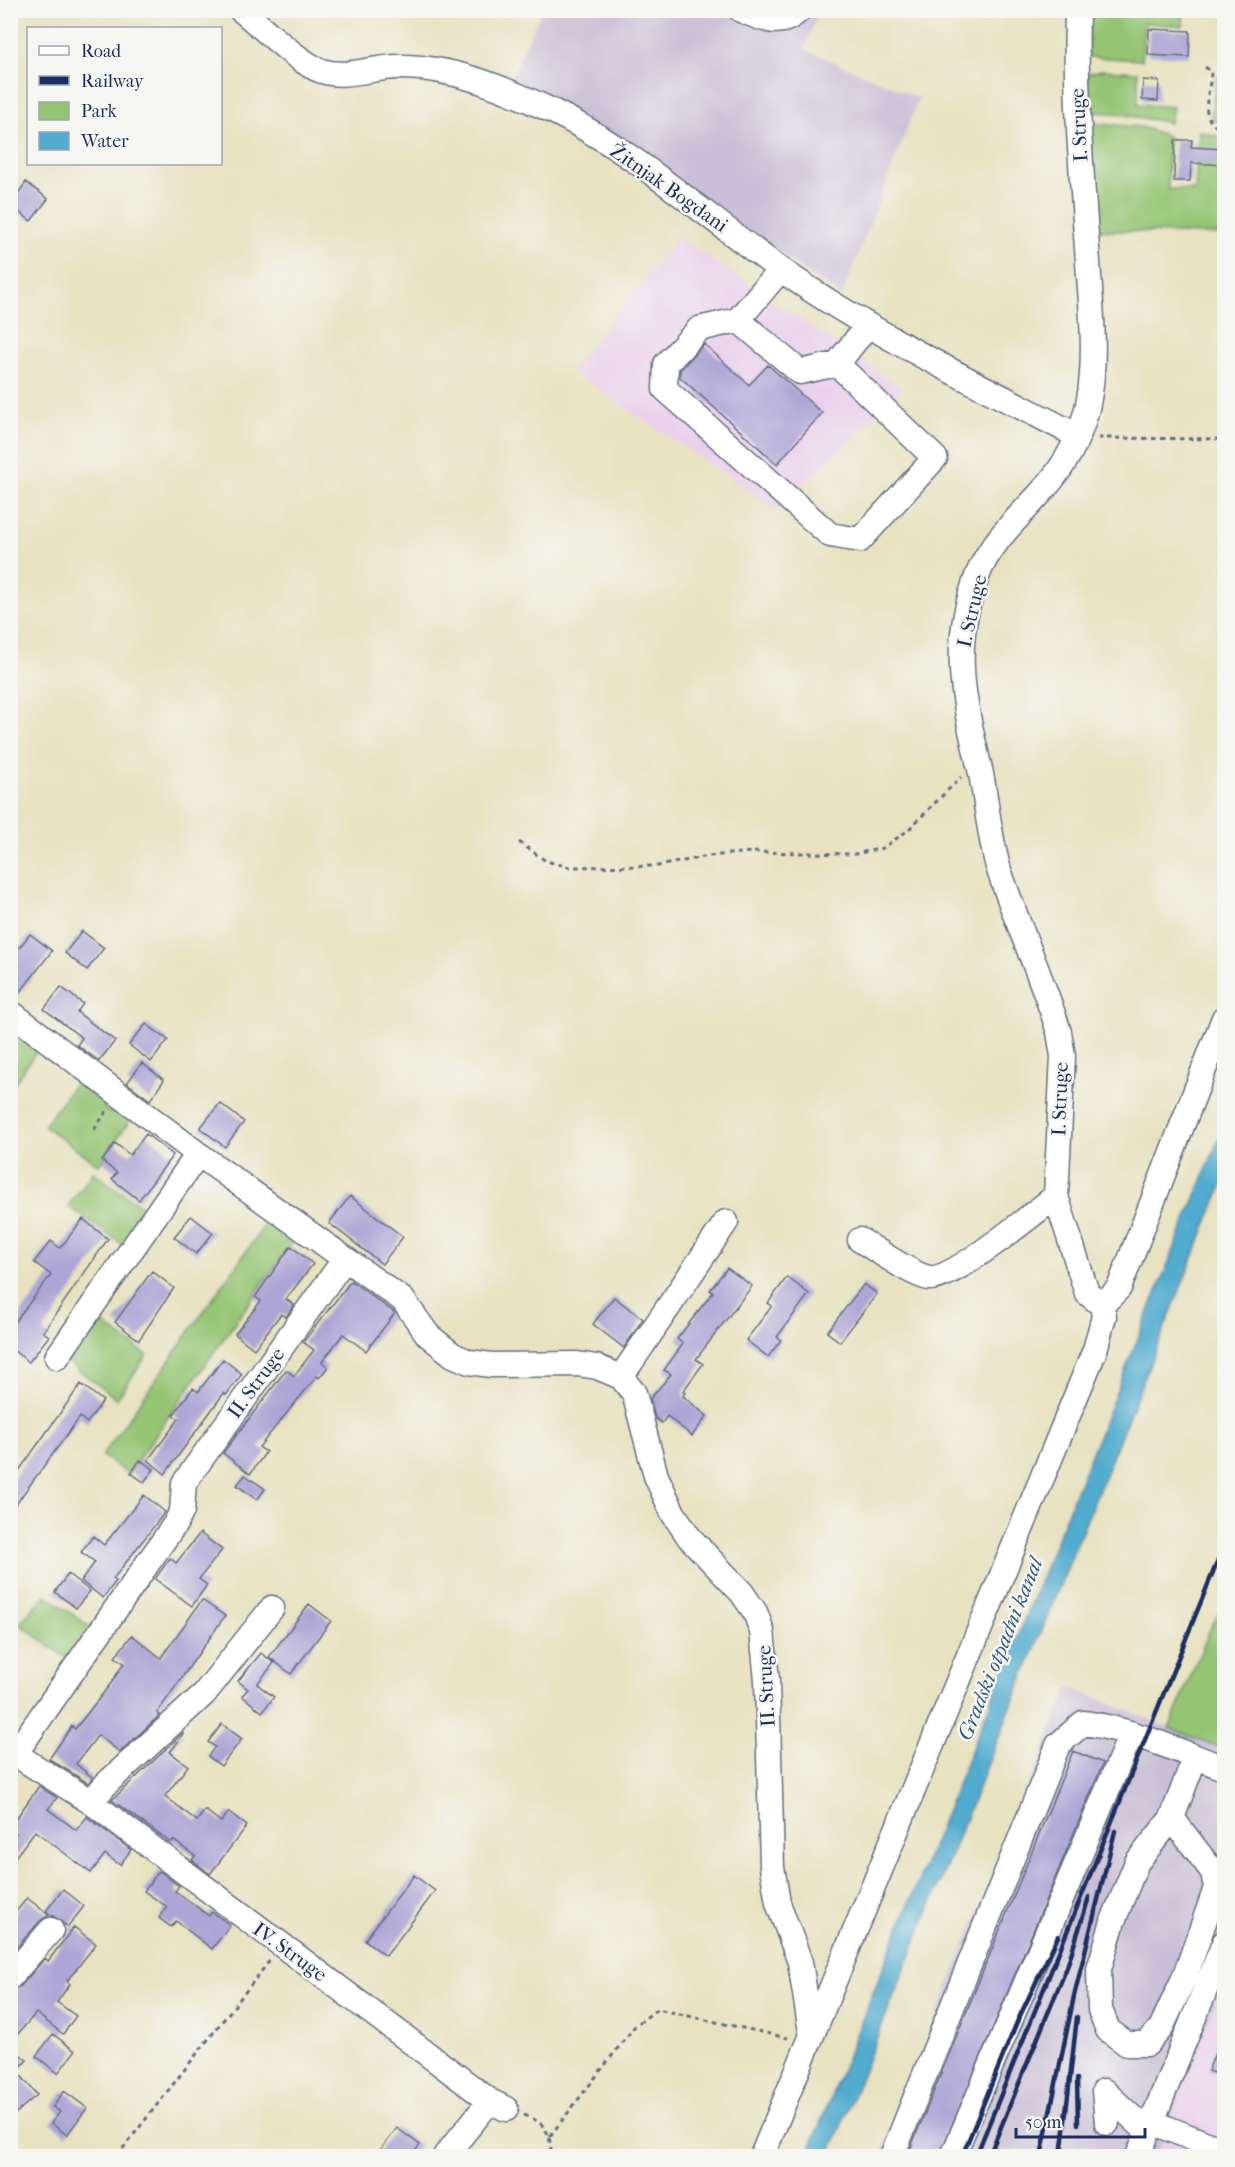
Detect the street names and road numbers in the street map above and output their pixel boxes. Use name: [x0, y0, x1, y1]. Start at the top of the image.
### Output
street label: I. Struge: [1066, 87, 1092, 162]
street label: Žitnjak Bogdani: [606, 138, 733, 237]
street label: I. Struge: [952, 572, 992, 650]
street label: I. Struge: [1047, 1062, 1073, 1136]
street label: II. Struge: [223, 1343, 289, 1423]
street label: II. Struge: [752, 1645, 780, 1727]
street label: IV. Struge: [249, 1918, 331, 1987]

